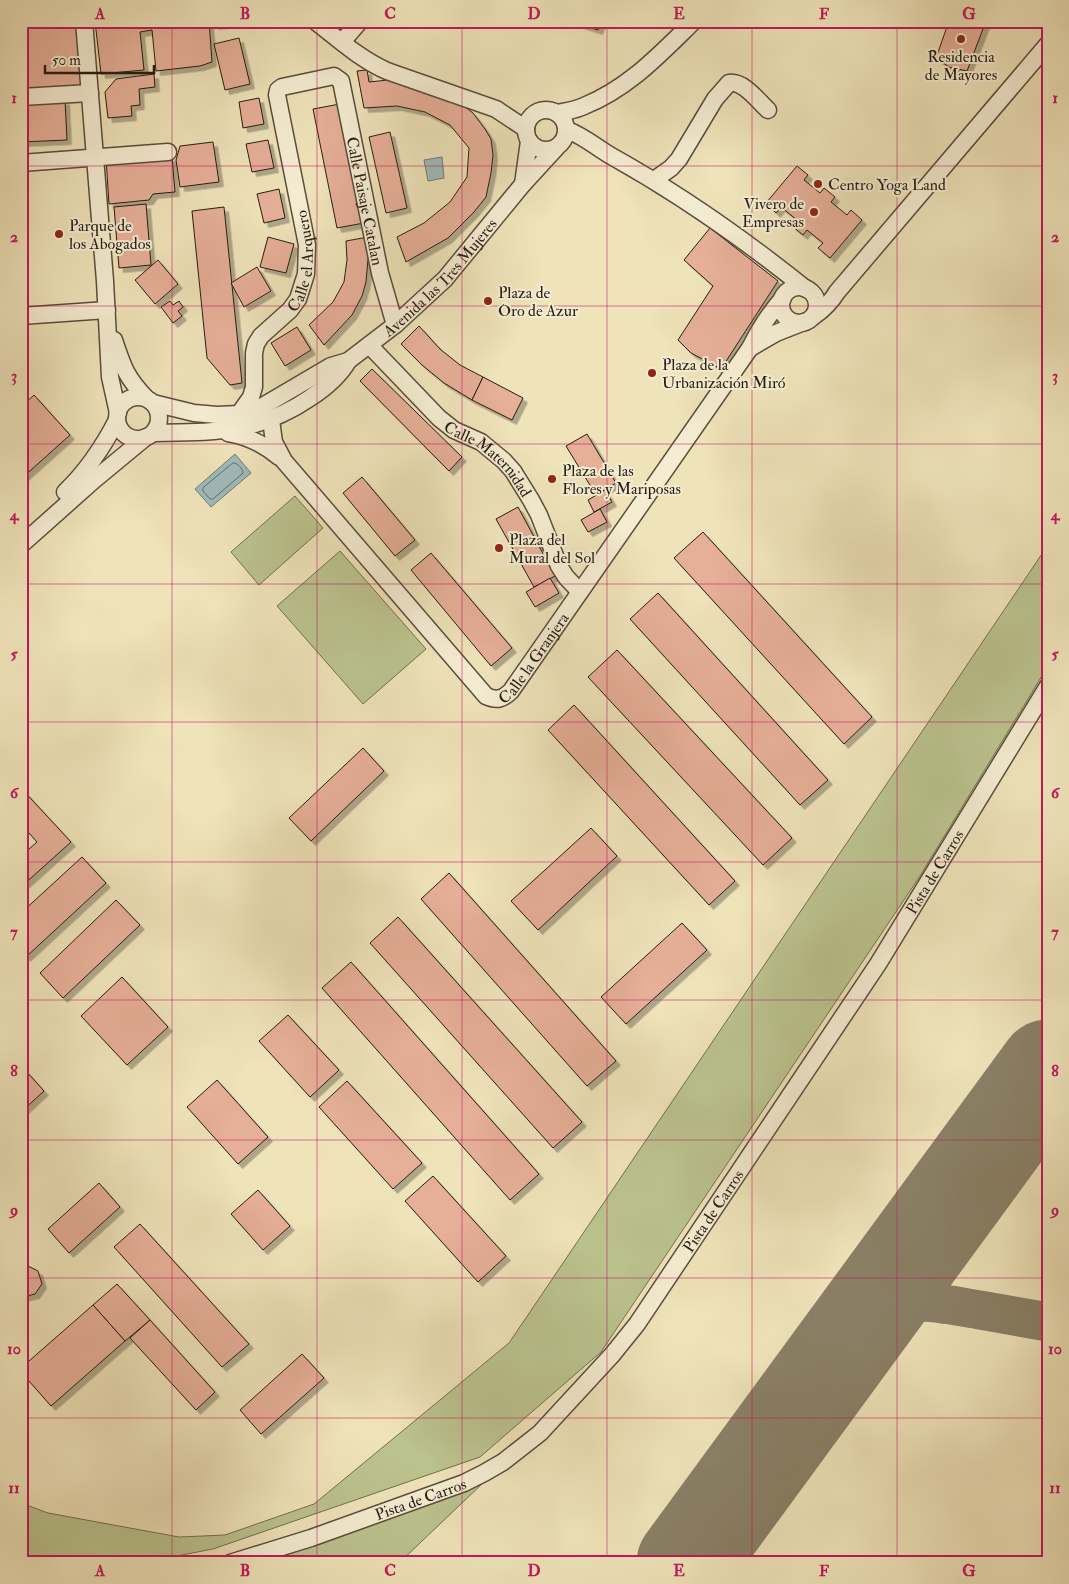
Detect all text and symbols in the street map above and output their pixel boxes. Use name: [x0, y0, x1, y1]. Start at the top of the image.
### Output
text: A: [94, 4, 106, 24]
text: B: [240, 4, 250, 24]
text: C: [384, 4, 396, 24]
text: D: [527, 4, 541, 24]
text: E: [673, 4, 685, 24]
text: F: [819, 4, 829, 24]
text: G: [962, 4, 976, 24]
marker: Residencia de Mayores: [955, 33, 967, 45]
scale bar: [45, 42, 154, 74]
place label: Residencia de Mayores: [925, 47, 997, 85]
text: 50 m: [52, 51, 81, 70]
text: 1: [11, 88, 17, 108]
text: 1: [1052, 88, 1058, 108]
street label: Calle Paisaje Catalan: [342, 135, 387, 267]
place label: Centro Yoga Land: [828, 175, 946, 195]
marker: Centro Yoga Land: [812, 178, 824, 190]
place label: Vivero de Empresas: [742, 194, 804, 233]
marker: Vivero de Empresas: [808, 206, 820, 218]
street label: Calle el Arquero: [283, 208, 318, 316]
street label: Avenida las Tres Mujeres: [379, 215, 502, 342]
place label: Parque de los Abogados: [69, 216, 151, 254]
text: 2: [10, 227, 18, 247]
text: 2: [1051, 227, 1059, 247]
marker: Parque de los Abogados: [53, 228, 65, 240]
place label: Plaza de Oro de Azur: [498, 283, 578, 321]
marker: Plaza de Oro de Azur: [482, 295, 494, 307]
place label: Plaza de la Urbanización Miró: [662, 355, 786, 393]
text: 3: [11, 366, 17, 386]
text: 3: [1052, 366, 1058, 386]
marker: Plaza de la Urbanización Miró: [646, 367, 658, 379]
street label: Calle Maternidad: [439, 417, 536, 501]
place label: Plaza de las Flores y Mariposas: [562, 461, 681, 500]
marker: Plaza de las Flores y Mariposas: [546, 473, 558, 485]
text: 4: [9, 505, 20, 525]
text: 4: [1050, 505, 1061, 525]
place label: Plaza del Mural del Sol: [509, 530, 595, 568]
marker: Plaza del Mural del Sol: [493, 542, 505, 554]
street label: Calle la Granjera: [495, 609, 574, 709]
text: 5: [10, 644, 18, 664]
text: 5: [1051, 644, 1059, 664]
text: 6: [10, 783, 20, 803]
text: 6: [1051, 783, 1061, 803]
street label: Pista de Carros: [902, 826, 969, 918]
text: 7: [10, 922, 18, 942]
text: 7: [1051, 922, 1059, 942]
text: 8: [10, 1061, 18, 1081]
text: 8: [1051, 1061, 1059, 1081]
street label: Pista de Carros: [679, 1166, 749, 1256]
text: 9: [8, 1200, 18, 1220]
text: 9: [1049, 1200, 1059, 1220]
text: 10: [7, 1339, 21, 1359]
text: 10: [1048, 1339, 1062, 1359]
street label: Pista de Carros: [372, 1474, 469, 1525]
text: 11: [8, 1478, 20, 1498]
text: 11: [1049, 1478, 1061, 1498]
text: A: [94, 1561, 106, 1581]
text: B: [240, 1561, 250, 1581]
text: C: [384, 1561, 396, 1581]
text: D: [527, 1561, 541, 1581]
text: E: [673, 1561, 685, 1581]
text: F: [819, 1561, 829, 1581]
text: G: [962, 1561, 976, 1581]

